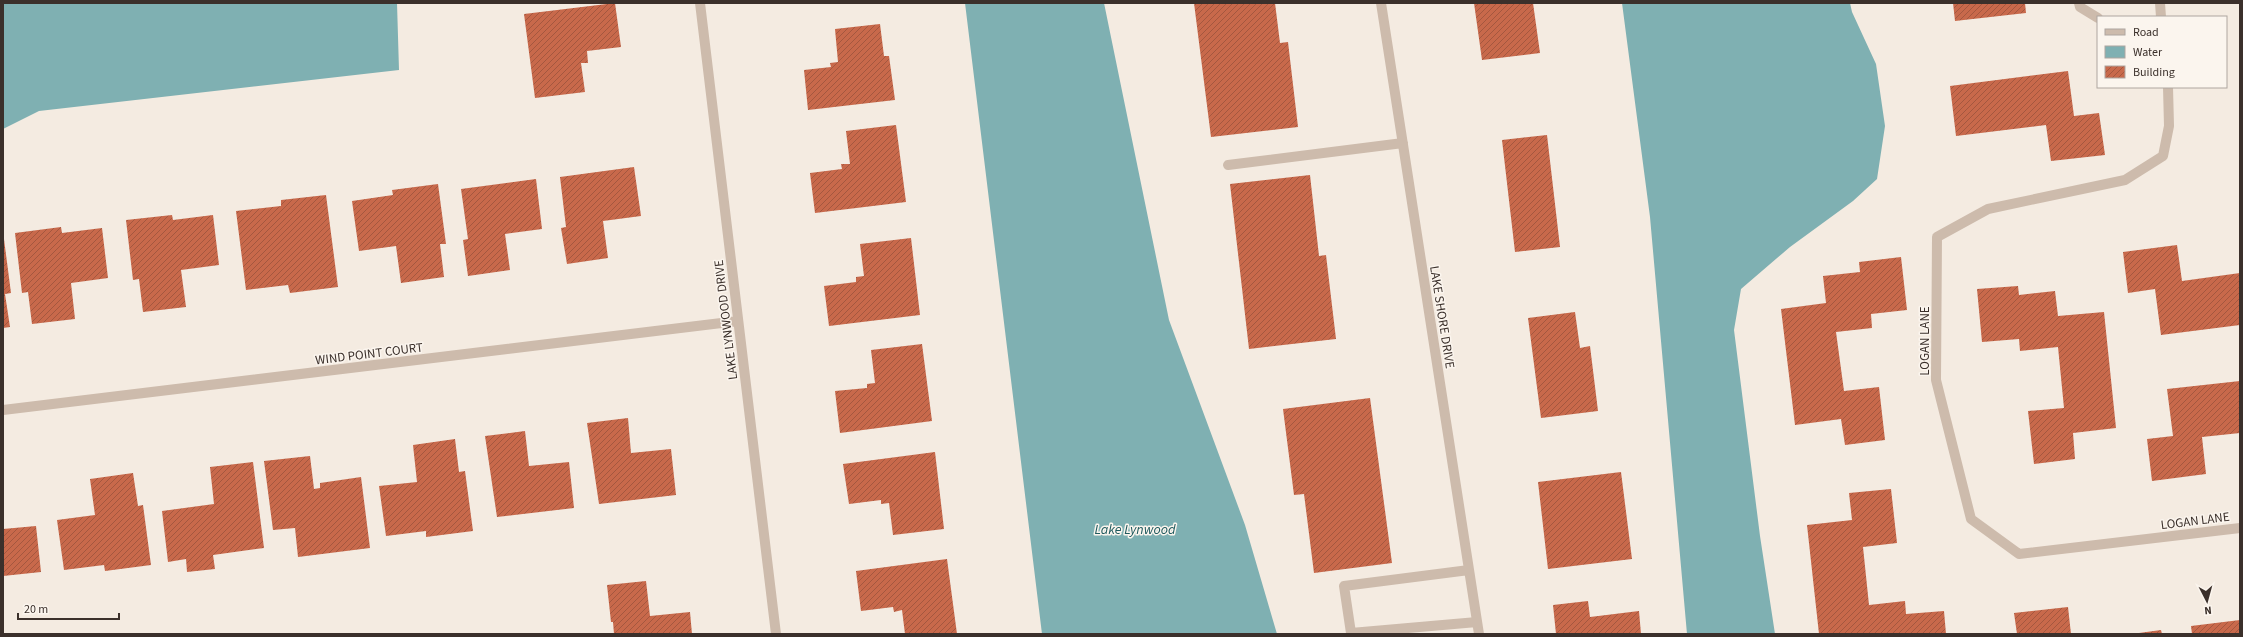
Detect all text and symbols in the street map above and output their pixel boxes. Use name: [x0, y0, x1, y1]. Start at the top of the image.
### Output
legend: [2097, 16, 2227, 88]
text: Road: [2133, 24, 2159, 41]
text: Water: [2133, 44, 2163, 61]
text: Building: [2133, 64, 2175, 81]
street label: LAKE LYNWOOD DRIVE: [710, 259, 742, 381]
street label: LAKE SHORE DRIVE: [1425, 265, 1459, 370]
street label: LOGAN LANE: [1916, 306, 1934, 376]
street label: WIND POINT COURT: [314, 338, 424, 370]
street label: LOGAN LANE: [2160, 508, 2231, 534]
water label: Lake Lynwood: [1095, 520, 1176, 540]
north arrow: [2187, 581, 2227, 621]
scale bar: [18, 595, 119, 621]
text: 20 m: [24, 601, 48, 618]
text: N: [2204, 603, 2212, 618]

